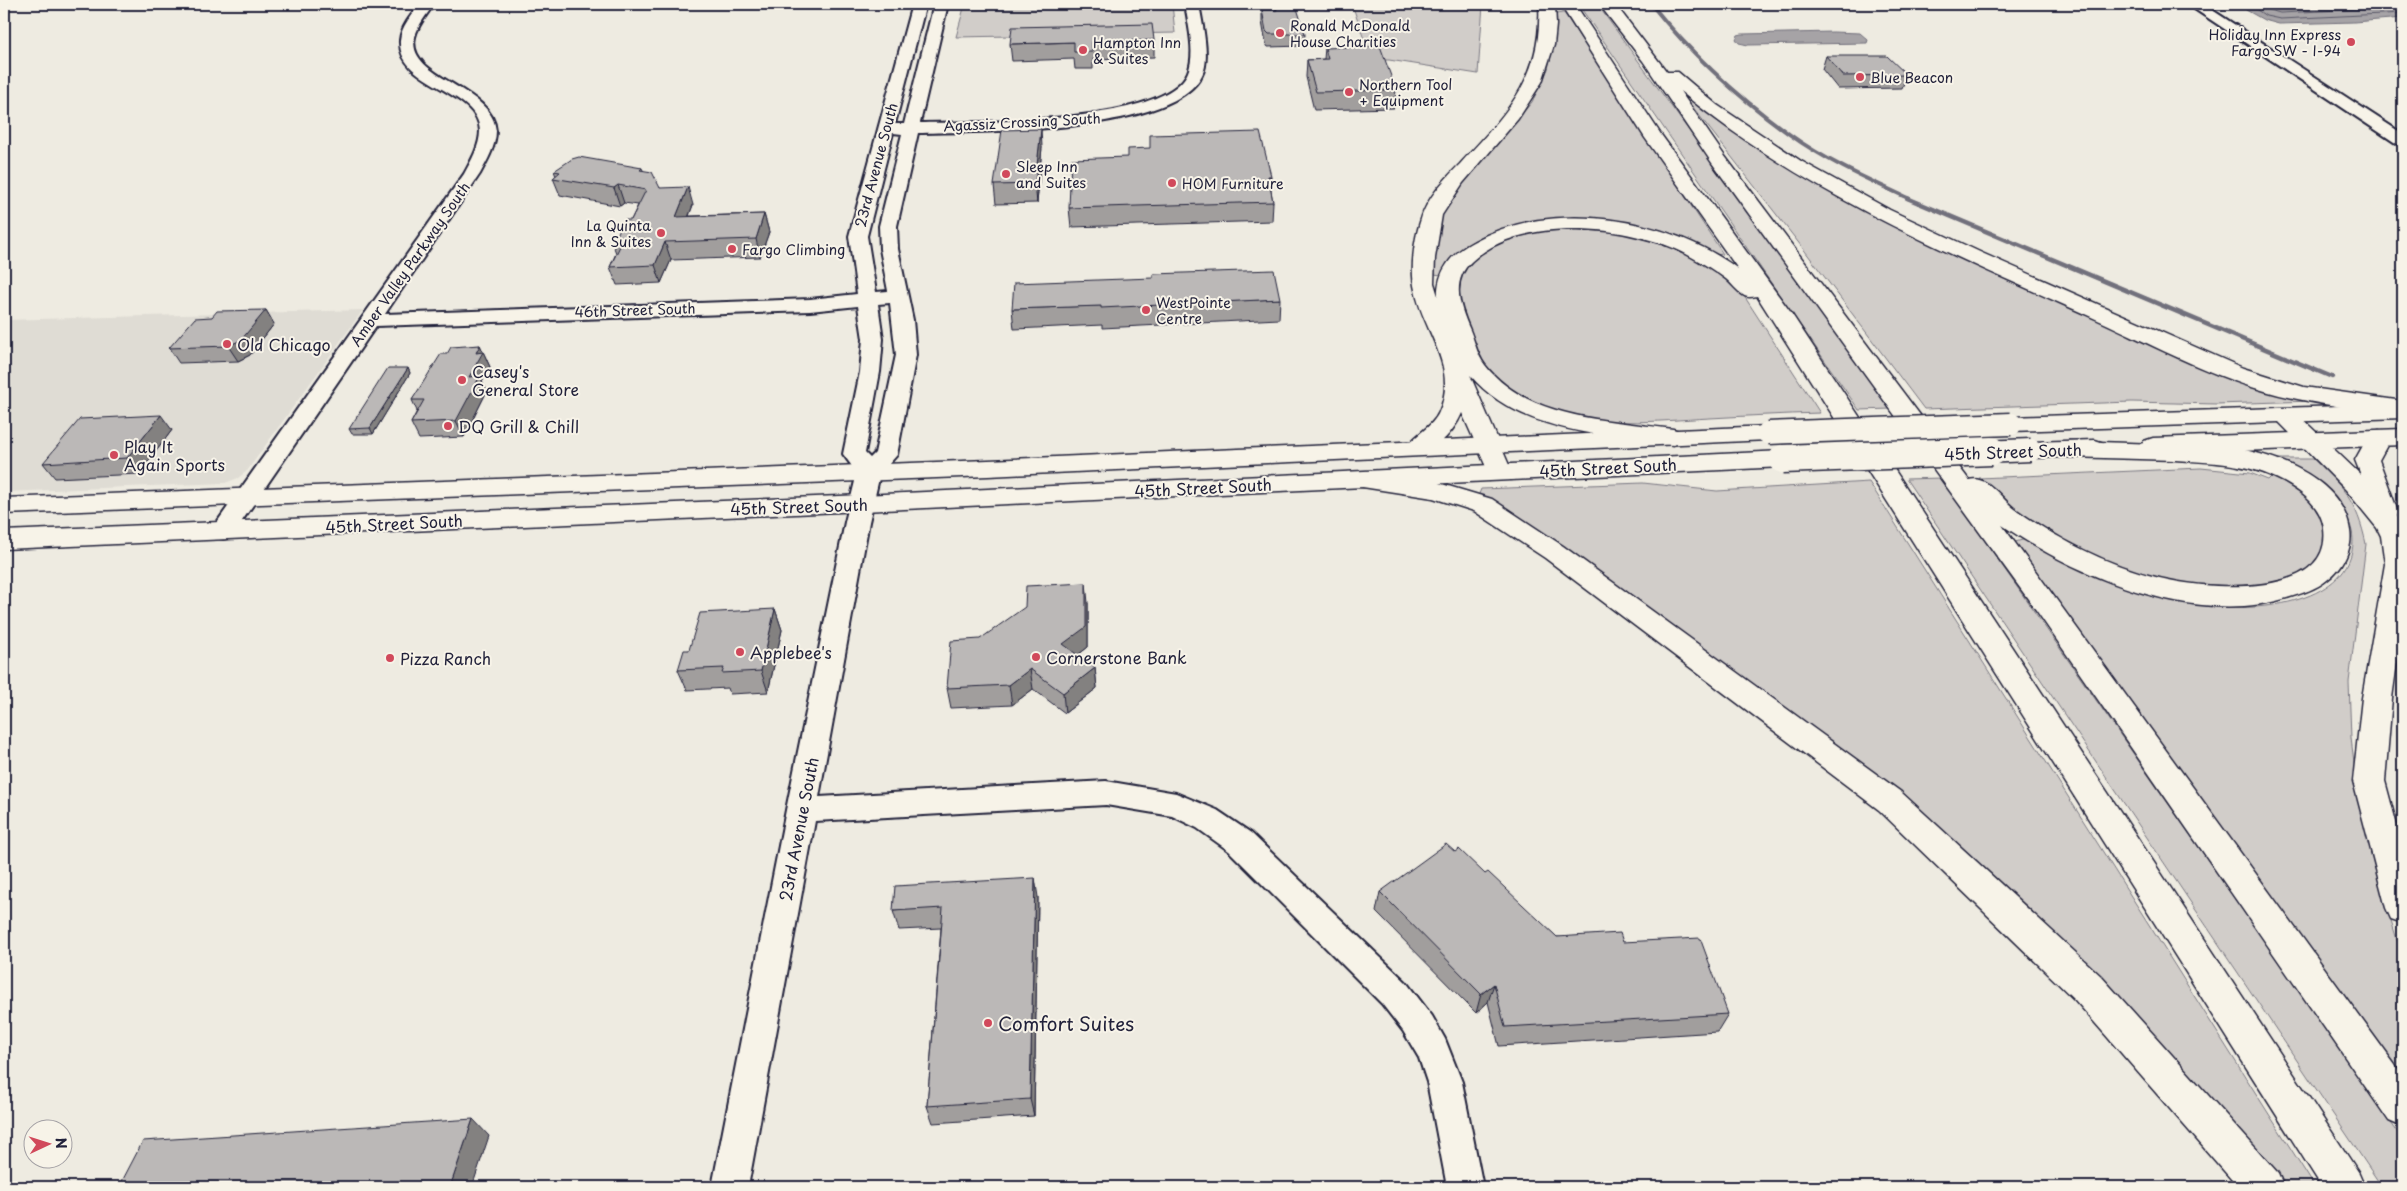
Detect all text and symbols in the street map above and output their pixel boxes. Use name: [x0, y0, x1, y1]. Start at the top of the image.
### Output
place label: Ronald McDonald House Charities: [1290, 15, 1410, 52]
place label: Holiday Inn Express Fargo SW - I-94: [2209, 24, 2341, 61]
marker: Ronald McDonald House Charities: [1274, 27, 1286, 39]
place label: Hampton Inn & Suites: [1093, 32, 1181, 69]
marker: Holiday Inn Express Fargo SW - I-94: [2345, 36, 2357, 48]
marker: Hampton Inn & Suites: [1077, 44, 1089, 56]
place label: Blue Beacon: [1870, 67, 1953, 88]
marker: Blue Beacon: [1854, 71, 1866, 83]
place label: Northern Tool + Equipment: [1359, 74, 1452, 111]
marker: Northern Tool + Equipment: [1343, 86, 1355, 98]
street label: 23rd Avenue South: [849, 101, 903, 229]
street label: Agassiz Crossing South: [943, 107, 1101, 137]
place label: Sleep Inn and Suites: [1016, 156, 1086, 193]
marker: Sleep Inn and Suites: [1000, 168, 1012, 180]
place label: HOM Furniture: [1182, 173, 1284, 194]
marker: HOM Furniture: [1166, 177, 1178, 189]
street label: Amber Valley Parkway South: [345, 178, 475, 350]
place label: La Quinta Inn & Suites: [571, 215, 651, 252]
marker: La Quinta Inn & Suites: [655, 227, 667, 239]
place label: Fargo Climbing: [742, 239, 845, 260]
marker: Fargo Climbing: [726, 243, 738, 255]
place label: WestPointe Centre: [1156, 292, 1231, 329]
street label: 46th Street South: [574, 297, 696, 323]
marker: WestPointe Centre: [1140, 304, 1152, 316]
place label: Old Chicago: [237, 332, 331, 356]
marker: Old Chicago: [221, 338, 233, 350]
place label: Casey's General Store: [472, 359, 579, 401]
marker: Casey's General Store: [456, 374, 468, 386]
place label: DQ Grill & Chill: [458, 414, 579, 438]
marker: DQ Grill & Chill: [442, 420, 454, 432]
place label: Play It Again Sports: [124, 434, 225, 476]
street label: 45th Street South: [1944, 437, 2082, 465]
marker: Play It Again Sports: [108, 449, 120, 461]
street label: 45th Street South: [1539, 451, 1677, 483]
street label: 45th Street South: [1134, 471, 1272, 503]
street label: 45th Street South: [730, 492, 868, 520]
street label: 45th Street South: [325, 507, 463, 539]
place label: Applebee's: [750, 640, 832, 664]
place label: Cornerstone Bank: [1046, 645, 1187, 669]
place label: Pizza Ranch: [400, 646, 491, 670]
marker: Applebee's: [734, 646, 746, 658]
marker: Cornerstone Bank: [1030, 651, 1042, 663]
marker: Pizza Ranch: [384, 652, 396, 664]
street label: 23rd Avenue South: [772, 755, 824, 903]
place label: Comfort Suites: [998, 1009, 1134, 1037]
marker: Comfort Suites: [982, 1017, 994, 1029]
north arrow: [22, 1118, 72, 1168]
text: N: [51, 1137, 72, 1149]

